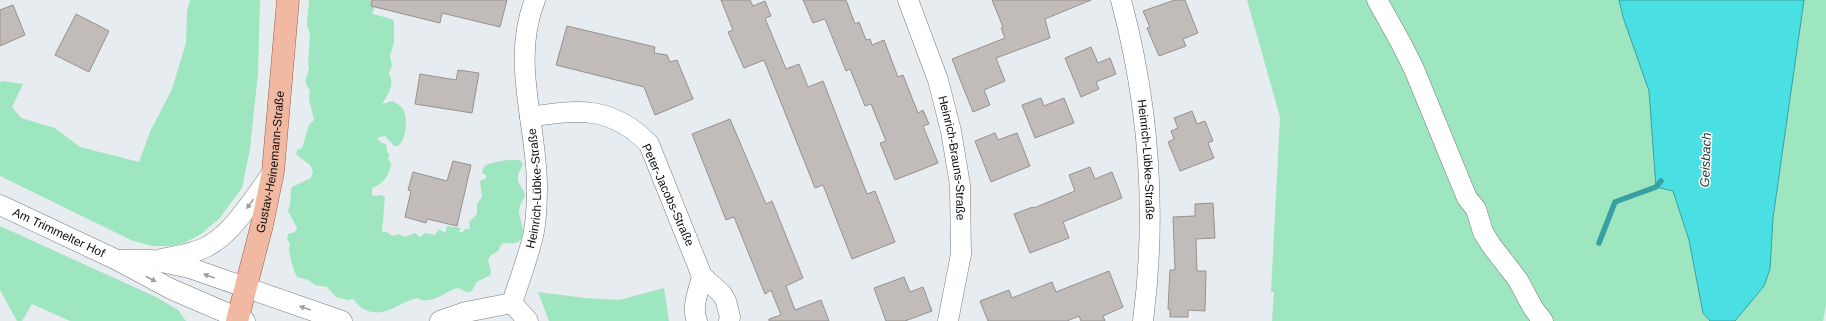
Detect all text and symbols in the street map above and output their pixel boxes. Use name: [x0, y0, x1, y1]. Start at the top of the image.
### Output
street label: Gustav-Heinemann-Straße: [253, 90, 287, 235]
street label: Heinrich-Brauns-Straße: [935, 94, 968, 221]
street label: Heinrich-Lübke-Straße: [1134, 98, 1157, 220]
street label: Heinrich-Lübke-Straße: [523, 127, 544, 250]
water label: Geisbach: [1697, 132, 1714, 188]
street label: Peter-Jacobs-Straße: [639, 142, 697, 249]
one-way arrow: [246, 199, 254, 209]
street label: Am Trimmelter Hof: [11, 205, 108, 261]
one-way arrow: [203, 272, 215, 278]
one-way arrow: [146, 275, 157, 282]
one-way arrow: [299, 305, 311, 311]

